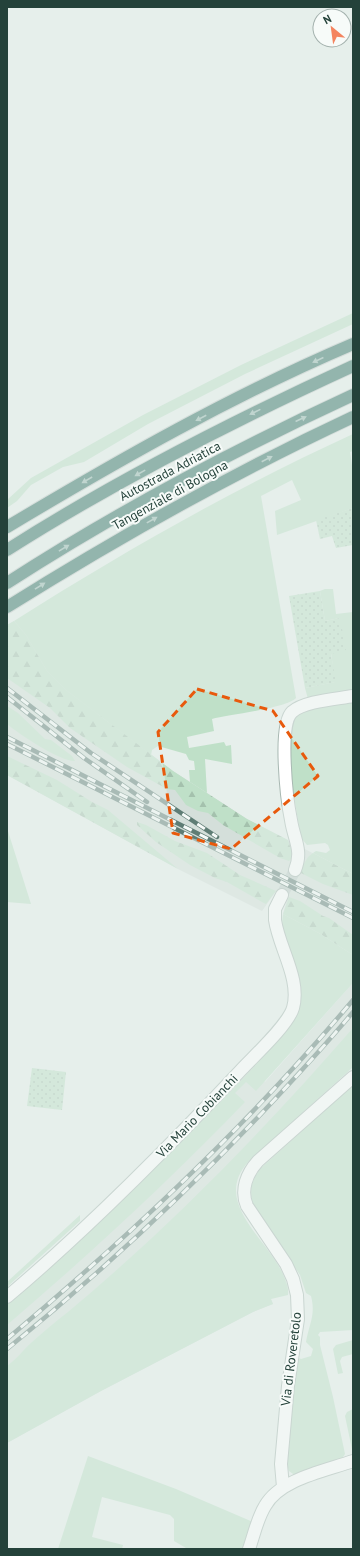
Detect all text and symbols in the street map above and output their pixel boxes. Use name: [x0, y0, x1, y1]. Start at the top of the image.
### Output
north arrow: [312, 8, 352, 48]
text: N: [321, 11, 334, 27]
one-way arrow: [312, 357, 323, 363]
one-way arrow: [249, 409, 260, 416]
one-way arrow: [195, 414, 207, 421]
one-way arrow: [296, 416, 307, 422]
street label: Autostrada Adriatica: [116, 437, 224, 505]
street label: Tangenziale di Bologna: [109, 456, 231, 534]
one-way arrow: [261, 456, 272, 462]
one-way arrow: [134, 470, 145, 476]
one-way arrow: [81, 476, 93, 483]
one-way arrow: [146, 516, 158, 523]
one-way arrow: [58, 544, 70, 551]
one-way arrow: [35, 582, 45, 590]
street label: Via Mario Cobianchi: [152, 1070, 241, 1162]
street label: Via di Roveretolo: [277, 1311, 305, 1408]

